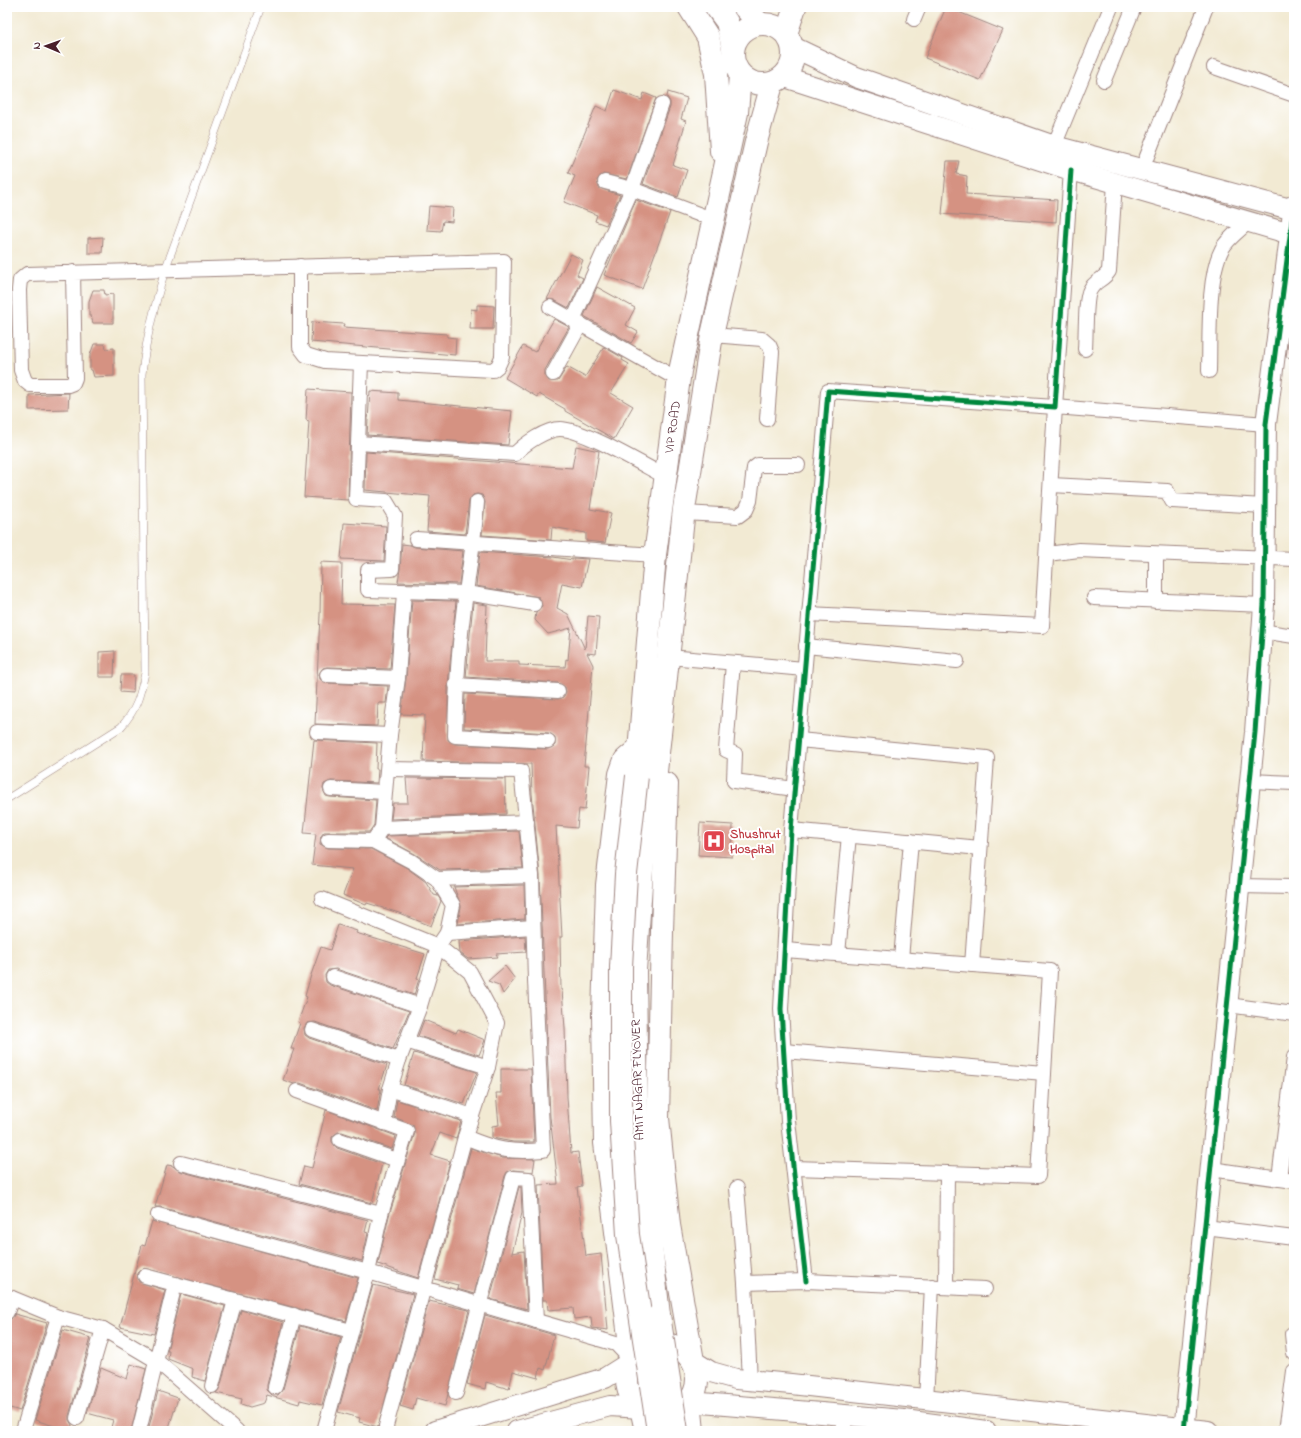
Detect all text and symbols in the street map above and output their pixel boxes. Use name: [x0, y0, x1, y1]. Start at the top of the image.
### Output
north arrow: [26, 26, 66, 66]
text: N: [29, 42, 45, 50]
street label: VIP ROAD: [660, 400, 686, 455]
place label: Shushrut Hospital: [730, 825, 781, 859]
hospital icon: Shushrut Hospital: [701, 828, 727, 854]
street label: AMIT NAGAR FLYOVER: [626, 1018, 650, 1141]

